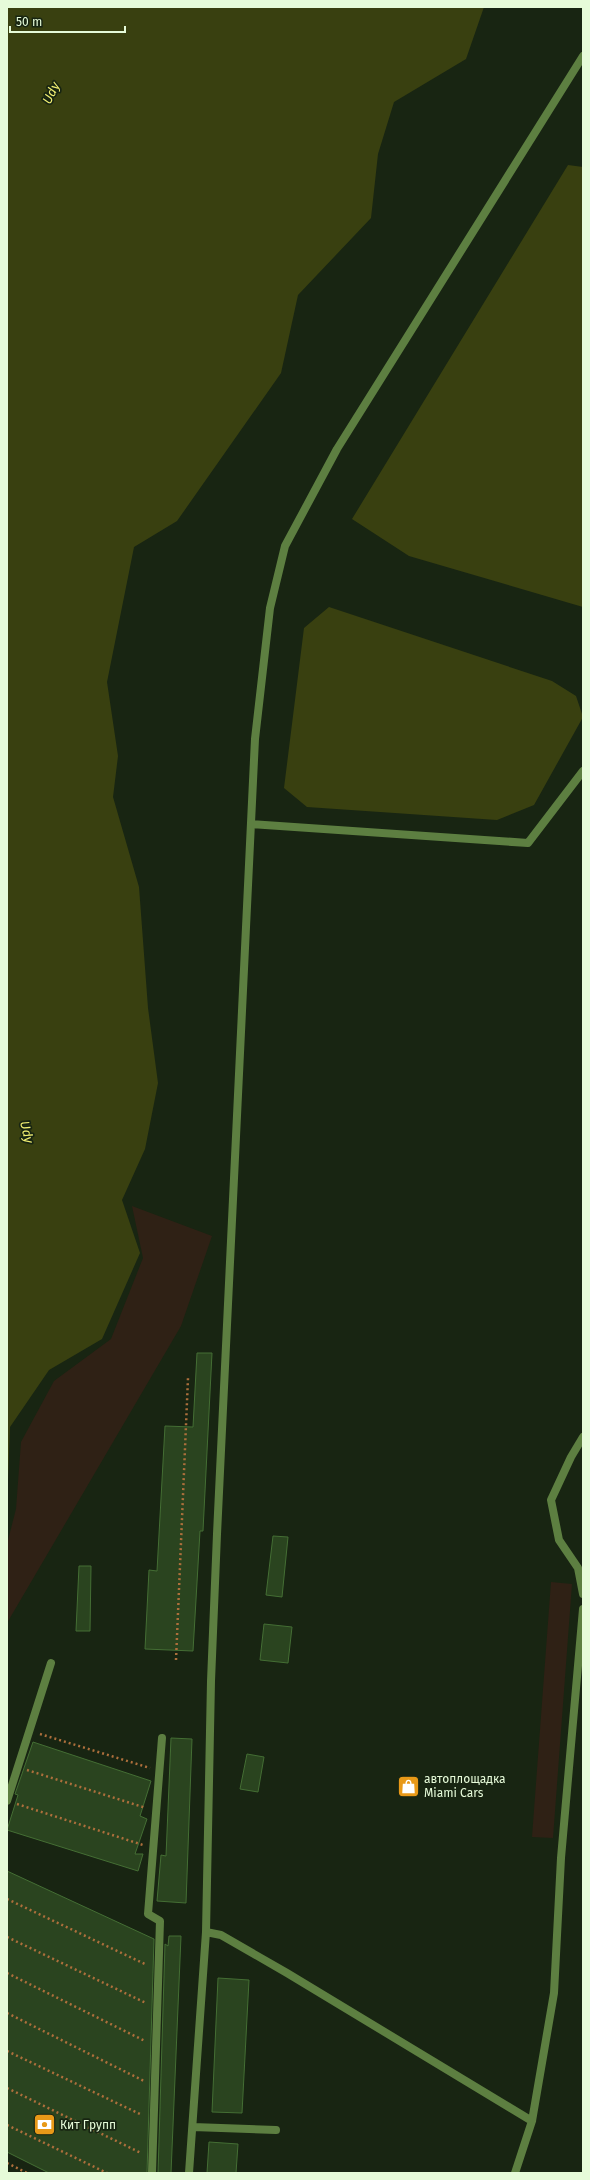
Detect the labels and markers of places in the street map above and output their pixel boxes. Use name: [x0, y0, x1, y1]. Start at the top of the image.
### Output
place label: автоплощадка Miami Cars: [424, 1772, 506, 1800]
shop icon: автоплощадка Miami Cars: [396, 1773, 422, 1799]
bank icon: Кит Групп: [32, 2112, 58, 2138]
place label: Кит Групп: [60, 2118, 116, 2132]

